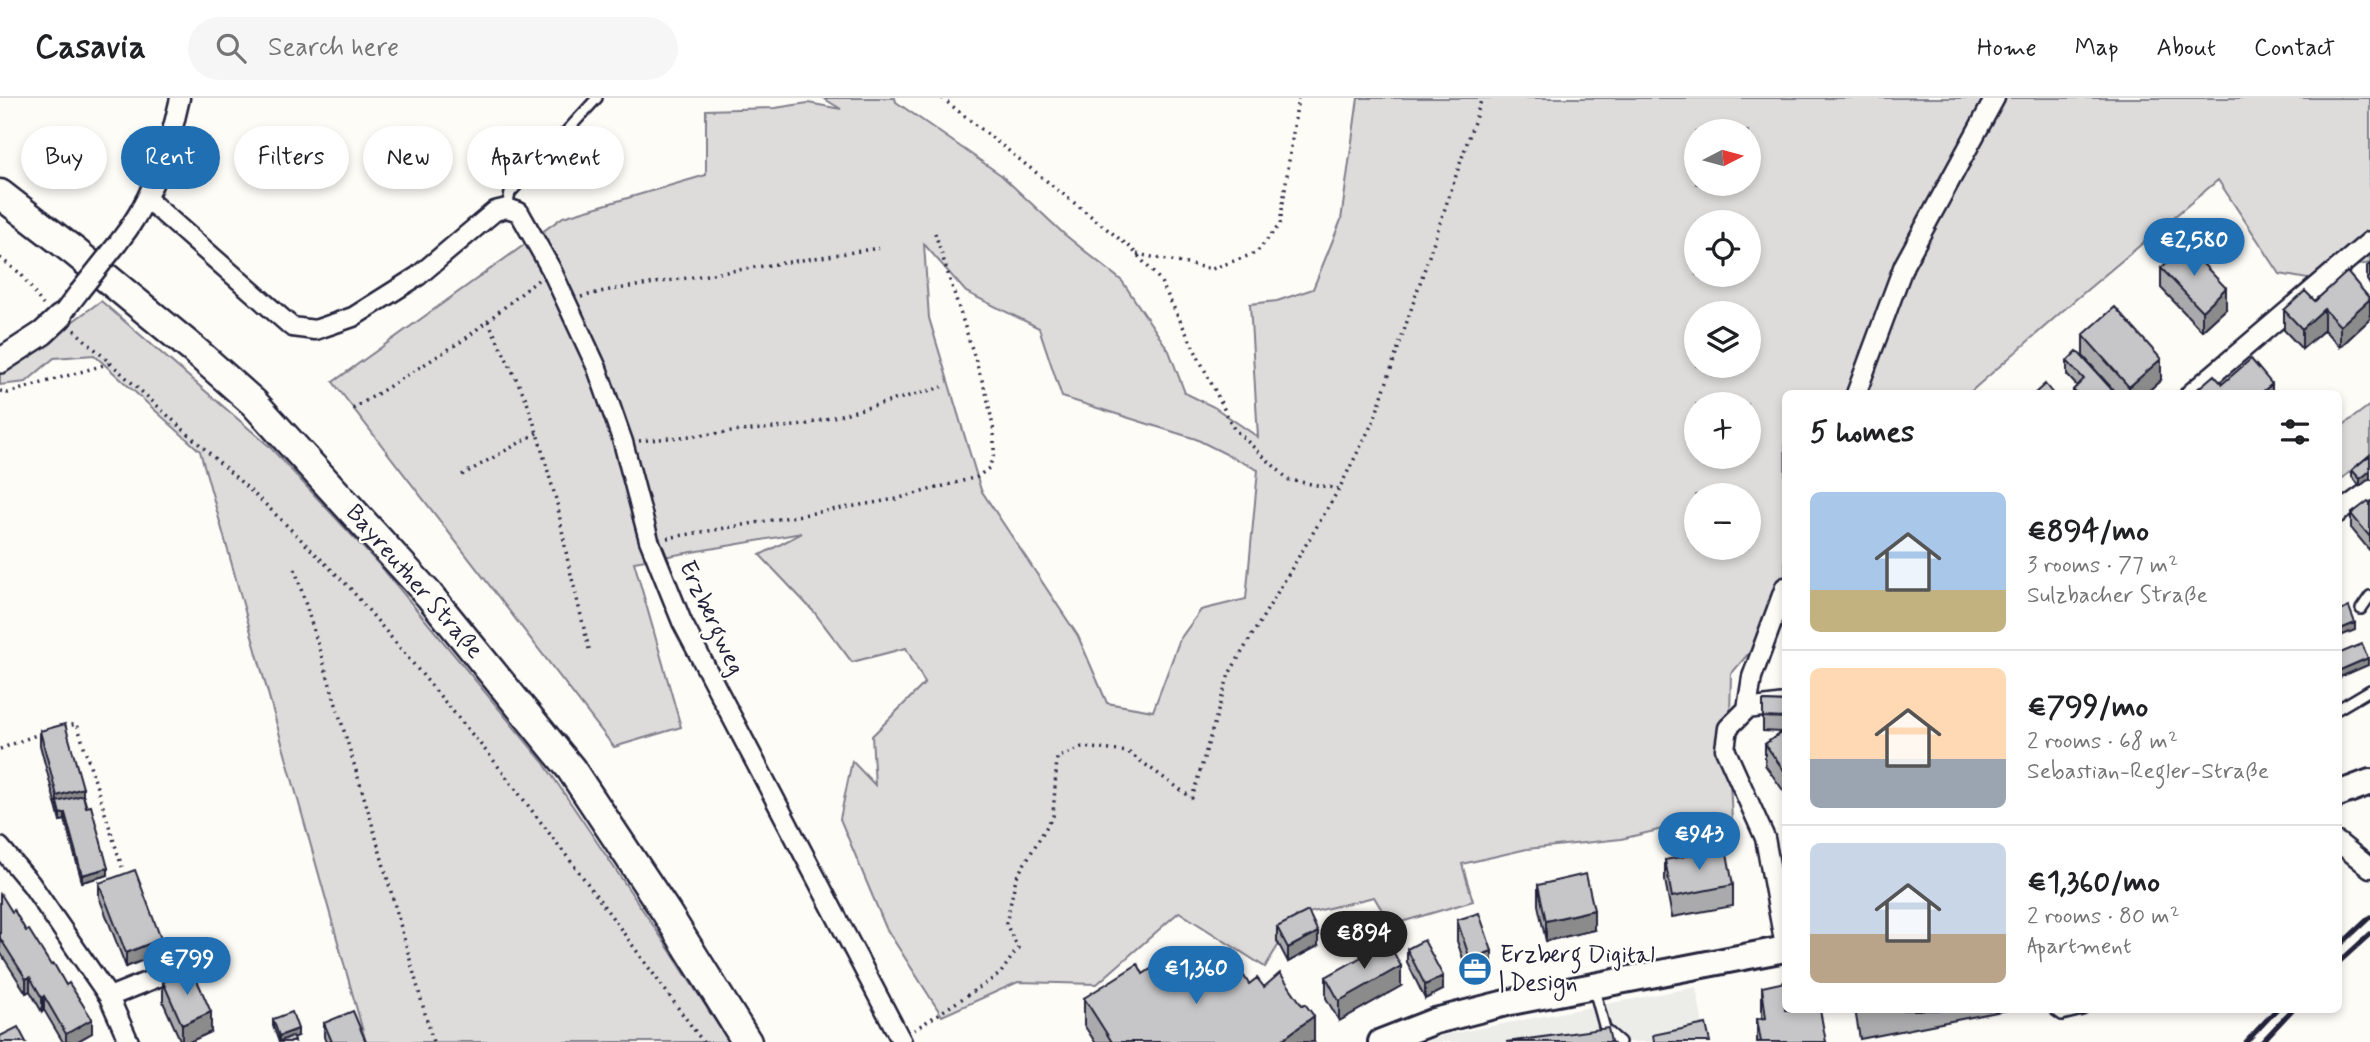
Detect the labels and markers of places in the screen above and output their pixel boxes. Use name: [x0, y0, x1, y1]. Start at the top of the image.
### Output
pin: €2,580: [2137, 218, 2251, 278]
pin: €943: [1658, 812, 1740, 872]
pin: €894: [1323, 912, 1405, 971]
pin: €799: [146, 937, 228, 997]
place label: Erzberg Digital | Design: [1500, 940, 1655, 1001]
pin: €1,360: [1139, 946, 1253, 1006]
office icon: Erzberg Digital | Design: [1456, 950, 1494, 988]

